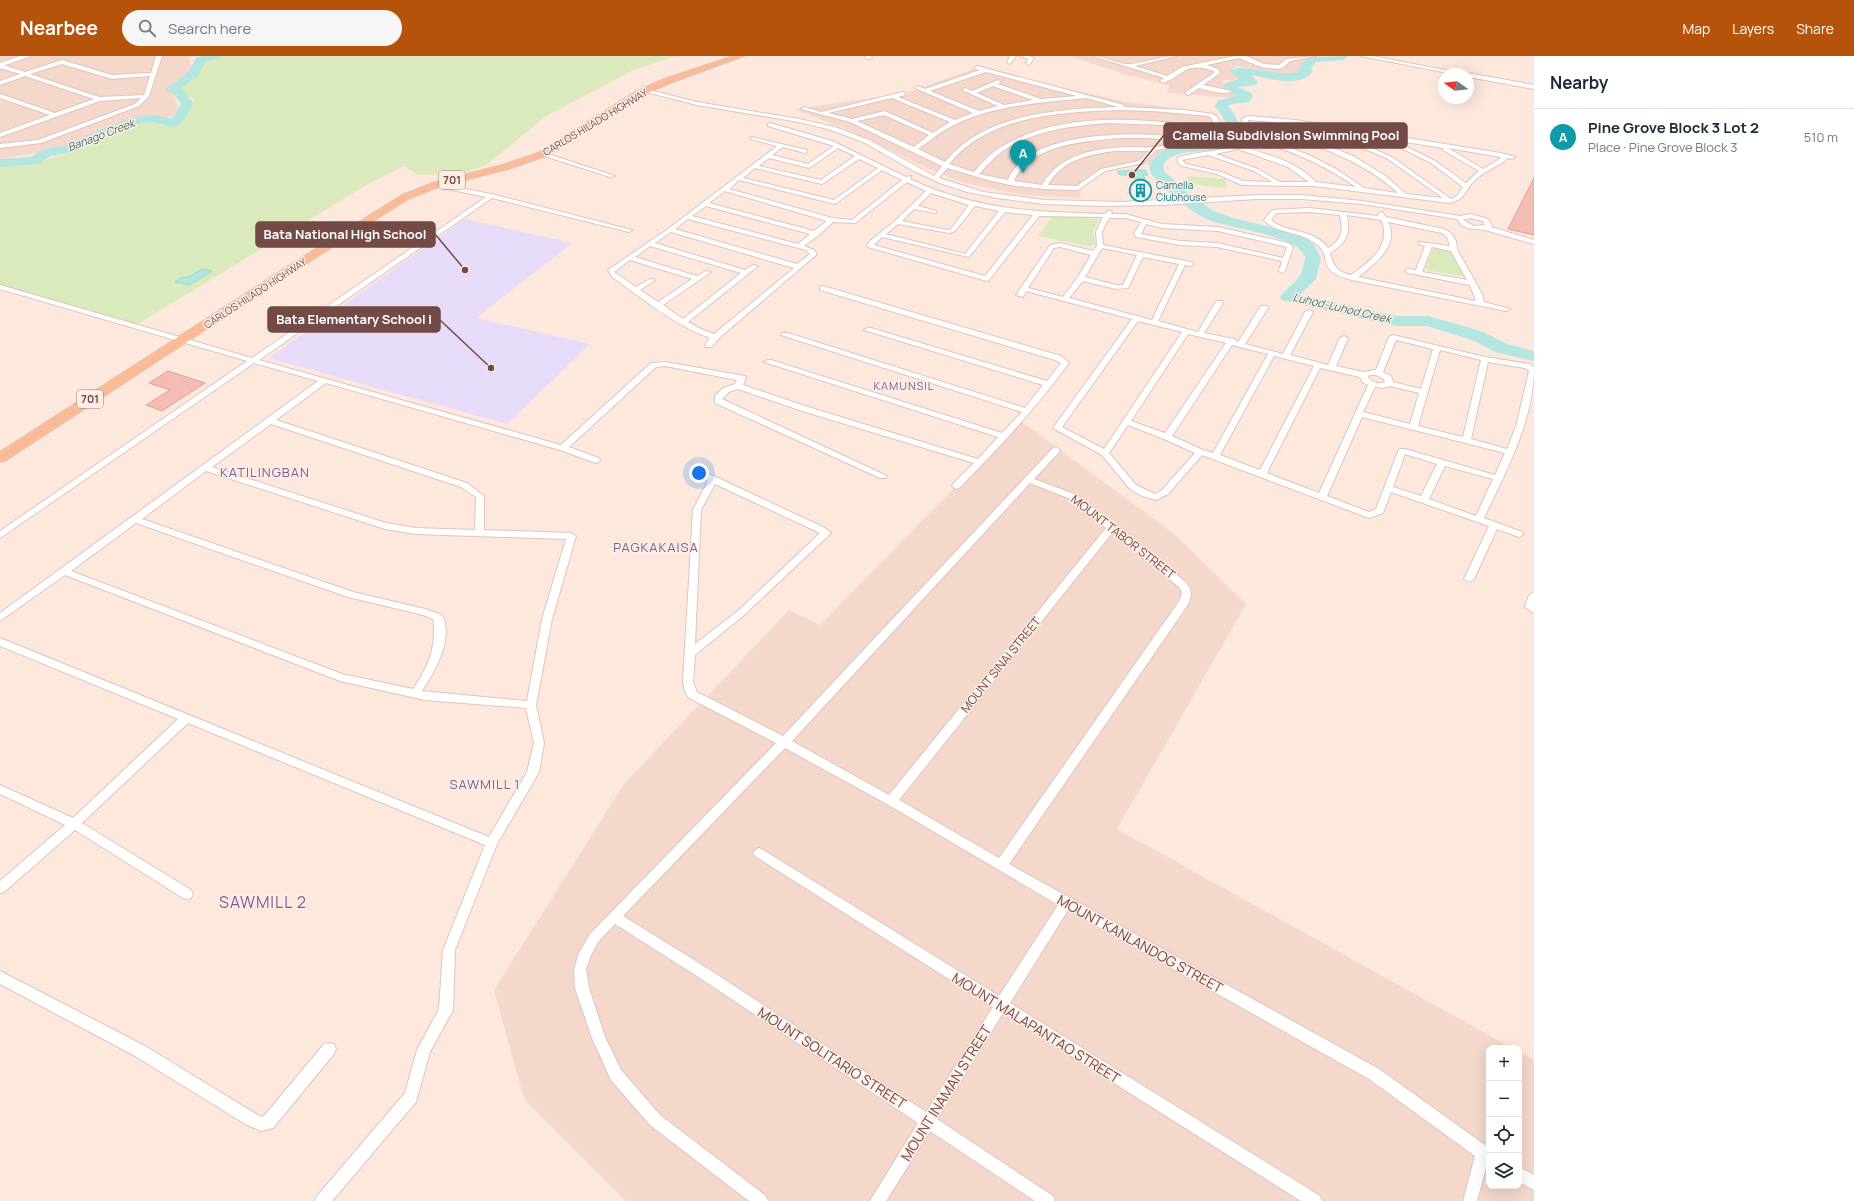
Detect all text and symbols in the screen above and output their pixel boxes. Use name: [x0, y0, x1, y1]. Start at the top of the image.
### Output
search box: [122, 10, 402, 46]
text: Nearbee: [20, 15, 98, 41]
icon: search: [136, 17, 158, 39]
text: Search here: [168, 18, 251, 39]
text: Map: [1682, 19, 1710, 38]
text: Layers: [1732, 19, 1774, 38]
text: Share: [1796, 19, 1834, 38]
north arrow: [1438, 68, 1474, 104]
text: Nearby: [1550, 71, 1608, 94]
street label: CARLOS HILADO HIGHWAY: [540, 85, 650, 159]
water label: Banago Creek: [65, 114, 138, 154]
text: Pine Grove Block 3 Lot 2: [1588, 117, 1759, 138]
callout: Camella Subdivision Swimming Pool: [1164, 123, 1407, 148]
text: Camella Subdivision Swimming Pool: [1173, 126, 1399, 144]
text: A: [1559, 128, 1567, 146]
text: 510 m: [1804, 128, 1838, 146]
text: Place · Pine Grove Block 3: [1588, 138, 1737, 156]
pin: A: [1010, 140, 1036, 173]
road number: 701: [439, 171, 465, 189]
building icon: Camella Clubhouse: [1128, 178, 1154, 204]
place label: Camella Clubhouse: [1156, 178, 1206, 204]
callout: Bata National High School: [256, 222, 435, 247]
text: Bata National High School: [263, 225, 427, 243]
street label: CARLOS HILADO HIGHWAY: [201, 254, 309, 331]
water label: Luhod-Luhod Creek: [1292, 289, 1394, 326]
callout: Bata Elementary School I: [268, 307, 440, 332]
text: Bata Elementary School I: [276, 310, 432, 328]
district label: KAMUNSIL: [874, 378, 934, 393]
road number: 701: [77, 390, 103, 408]
district label: KATILINGBAN: [220, 463, 310, 481]
your location: [689, 463, 709, 483]
street label: MOUNT TABOR STREET: [1068, 490, 1180, 583]
district label: PAGKAKAISA: [613, 538, 699, 556]
street label: MOUNT SINAI STREET: [957, 613, 1045, 716]
district label: SAWMILL 1: [450, 775, 520, 793]
street label: MOUNT KANLANDOG STREET: [1054, 890, 1227, 997]
district label: SAWMILL 2: [219, 891, 307, 913]
street label: MOUNT MALAPANTAO STREET: [949, 968, 1124, 1088]
street label: MOUNT SOLITARIO STREET: [754, 1002, 911, 1113]
street label: MOUNT INAMAN STREET: [896, 1021, 996, 1164]
map controls: [1486, 1045, 1522, 1189]
button: +: [1486, 1045, 1522, 1081]
button: −: [1486, 1081, 1522, 1117]
button: locate: [1486, 1117, 1522, 1153]
button: layers: [1486, 1153, 1522, 1189]

